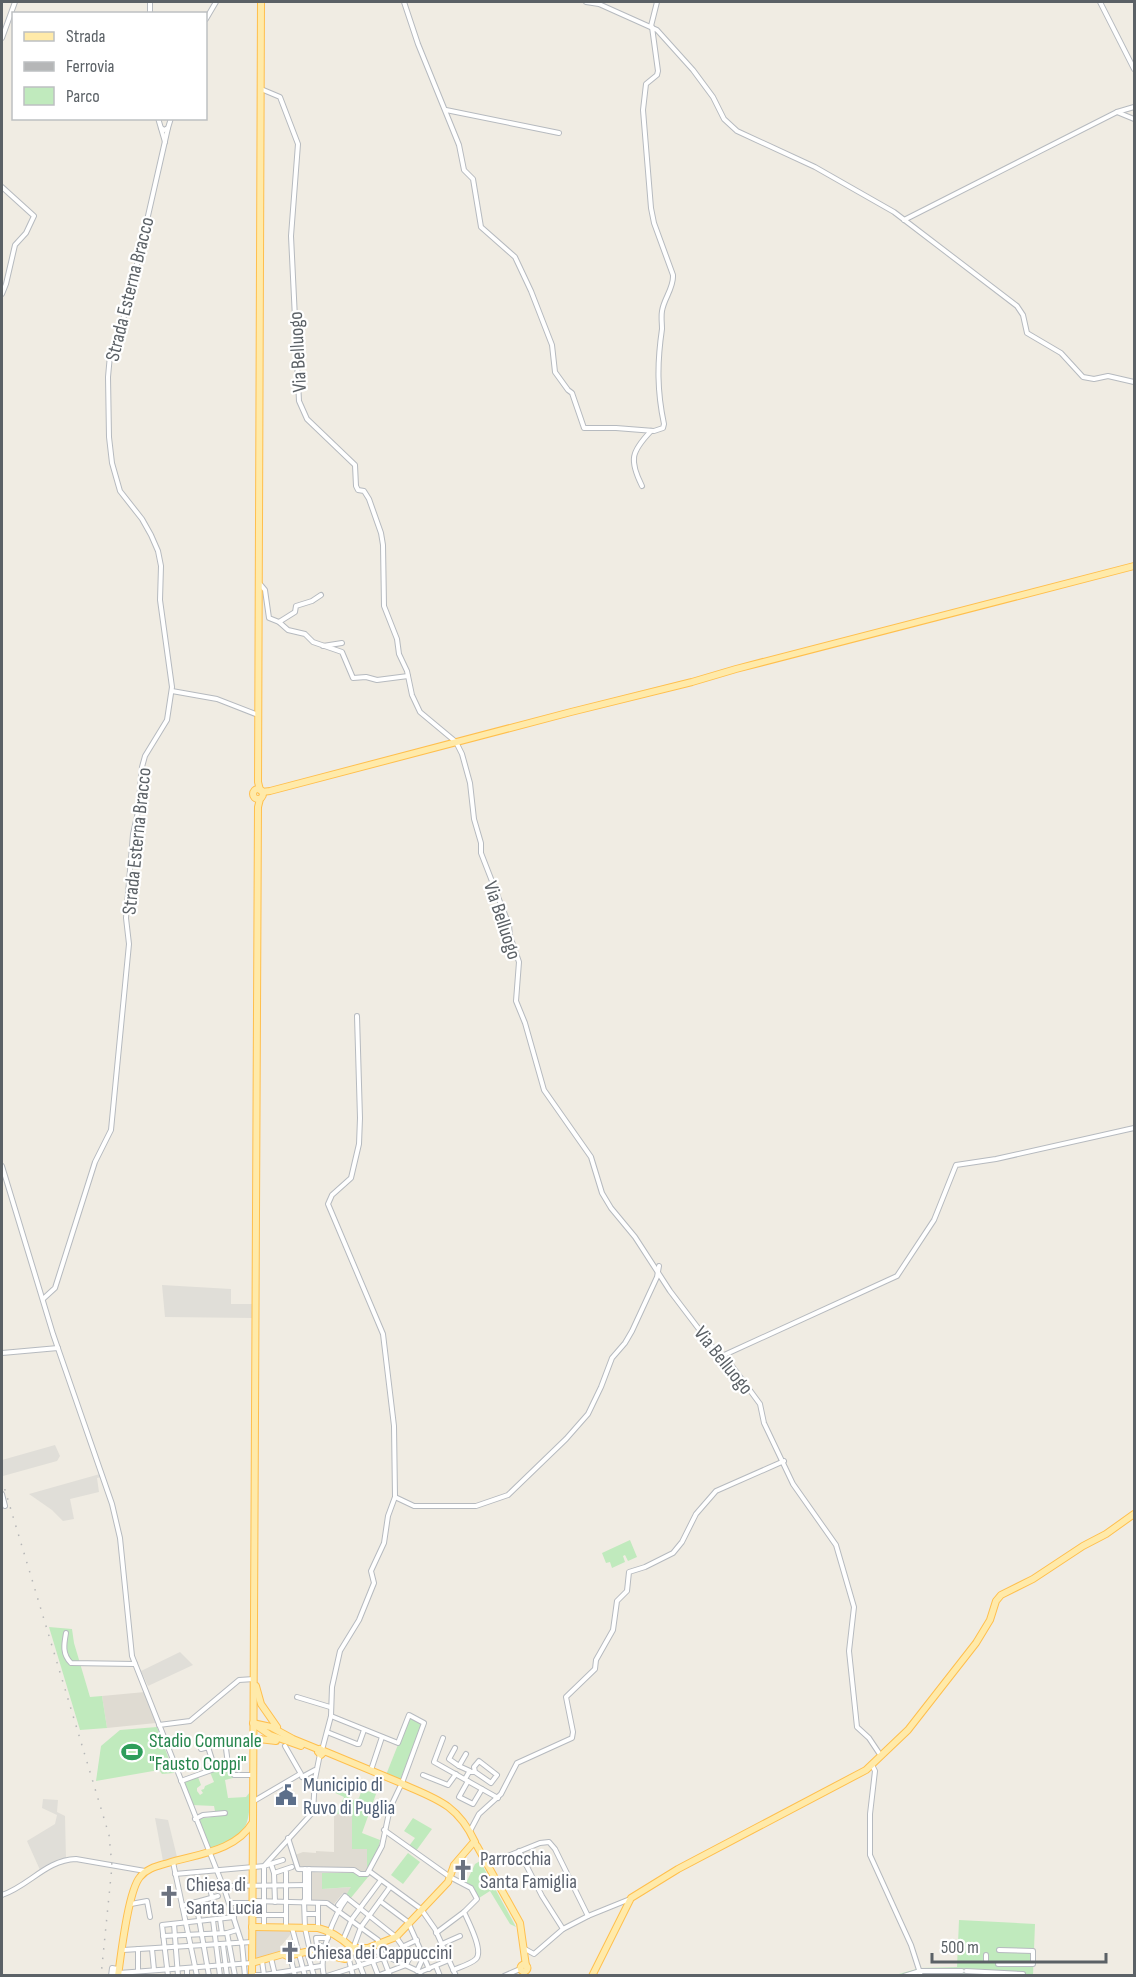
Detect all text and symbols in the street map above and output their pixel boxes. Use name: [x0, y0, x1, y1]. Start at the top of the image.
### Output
legend: [12, 12, 207, 120]
text: Strada: [66, 26, 106, 47]
text: Ferrovia: [66, 56, 114, 77]
text: Parco: [66, 86, 100, 107]
street label: Strada Esterna Bracco: [100, 215, 159, 364]
street label: Via Belluogo: [284, 311, 312, 393]
street label: Strada Esterna Bracco: [117, 766, 157, 916]
street label: Via Belluogo: [478, 878, 526, 962]
street label: Via Belluogo: [688, 1322, 758, 1400]
place label: Stadio Comunale "Fausto Coppi": [149, 1729, 262, 1776]
sports icon: Stadio Comunale "Fausto Coppi": [120, 1740, 144, 1764]
place label: Municipio di Ruvo di Puglia: [303, 1773, 395, 1820]
public building icon: Municipio di Ruvo di Puglia: [274, 1783, 298, 1807]
place label: Parrocchia Santa Famiglia: [480, 1847, 577, 1894]
church icon: Parrocchia Santa Famiglia: [451, 1858, 475, 1882]
place label: Chiesa di Santa Lucia: [186, 1873, 263, 1920]
church icon: Chiesa di Santa Lucia: [157, 1884, 181, 1908]
scale bar: [932, 1926, 1106, 1964]
text: 500 m: [941, 1937, 979, 1958]
church icon: Chiesa dei Cappuccini: [278, 1940, 302, 1964]
place label: Chiesa dei Cappuccini: [307, 1941, 452, 1965]

